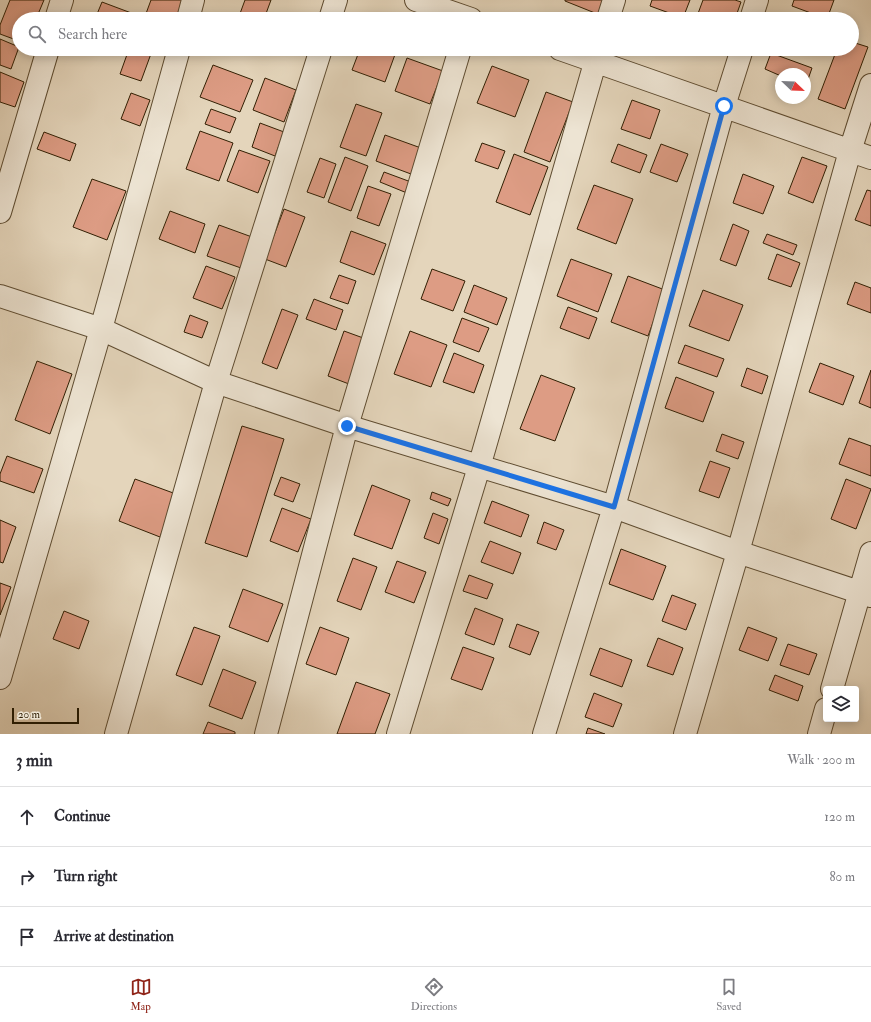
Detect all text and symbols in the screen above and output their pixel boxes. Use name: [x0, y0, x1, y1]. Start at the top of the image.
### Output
search box: [12, 12, 859, 56]
icon: search: [26, 23, 48, 45]
text: Search here: [58, 25, 127, 44]
north arrow: [775, 68, 811, 104]
route start: [715, 97, 733, 115]
route end: [338, 417, 356, 435]
map controls: [823, 686, 859, 722]
button: layers: [823, 686, 859, 722]
scale bar: [12, 706, 79, 725]
text: 20 m: [18, 708, 40, 721]
text: 3 min: [16, 750, 53, 771]
text: Walk · 200 m: [787, 752, 855, 768]
icon: ahead: [16, 806, 38, 828]
text: Continue: [54, 807, 110, 826]
text: 120 m: [824, 809, 855, 825]
icon: right: [16, 866, 38, 888]
text: Turn right: [54, 867, 117, 886]
text: 80 m: [829, 869, 855, 885]
icon: arrive: [16, 926, 38, 948]
text: Arrive at destination: [54, 927, 174, 946]
tab: Map: [130, 976, 152, 1013]
tab: Directions: [411, 976, 457, 1013]
tab: Saved: [716, 976, 741, 1013]

